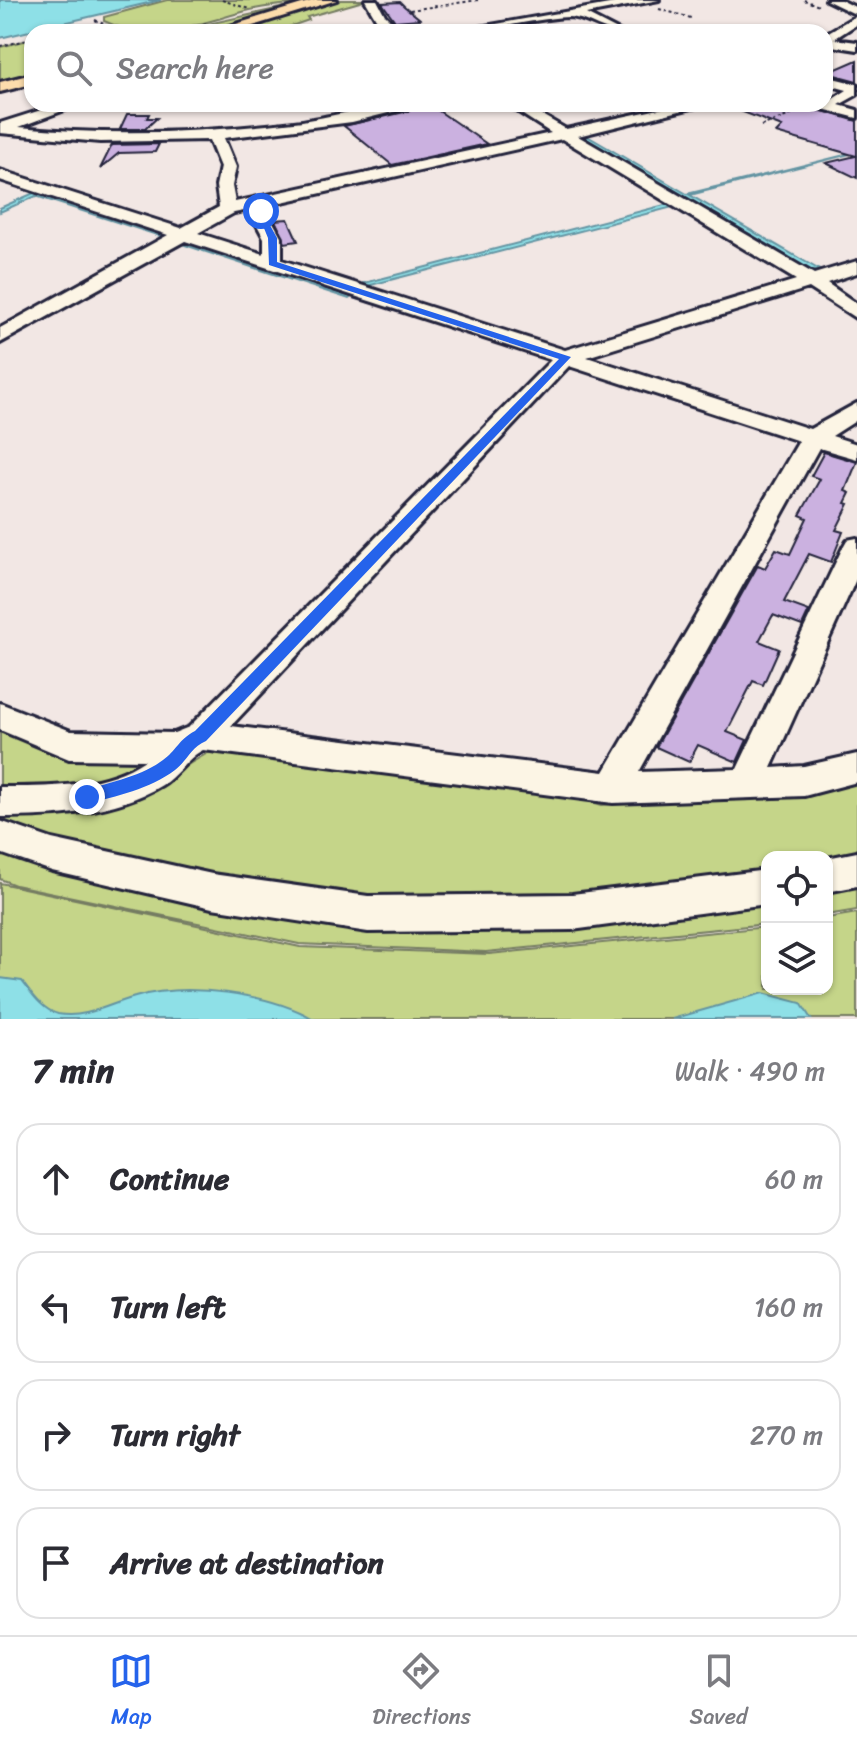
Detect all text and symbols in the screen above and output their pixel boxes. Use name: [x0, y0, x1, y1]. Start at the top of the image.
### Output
search box: [24, 24, 833, 112]
text: Search here: [116, 41, 274, 95]
icon: search: [52, 46, 96, 90]
route start: [243, 193, 279, 229]
route end: [69, 779, 105, 815]
map controls: [761, 851, 833, 995]
button: locate: [761, 851, 833, 923]
button: layers: [761, 923, 833, 995]
text: 7 min: [32, 1041, 114, 1101]
text: Walk · 490 m: [675, 1048, 825, 1094]
text: Continue: [110, 1152, 229, 1206]
text: 60 m: [765, 1156, 823, 1202]
icon: ahead: [34, 1157, 78, 1201]
text: Turn left: [110, 1280, 226, 1334]
text: 160 m: [754, 1284, 823, 1330]
icon: left: [34, 1285, 78, 1329]
text: Turn right: [110, 1408, 240, 1462]
text: 270 m: [750, 1412, 823, 1458]
icon: right: [34, 1413, 78, 1457]
text: Arrive at destination: [110, 1536, 384, 1590]
icon: arrive: [34, 1541, 78, 1585]
tab: Map: [109, 1649, 153, 1736]
tab: Directions: [372, 1649, 471, 1736]
tab: Saved: [690, 1649, 748, 1736]

